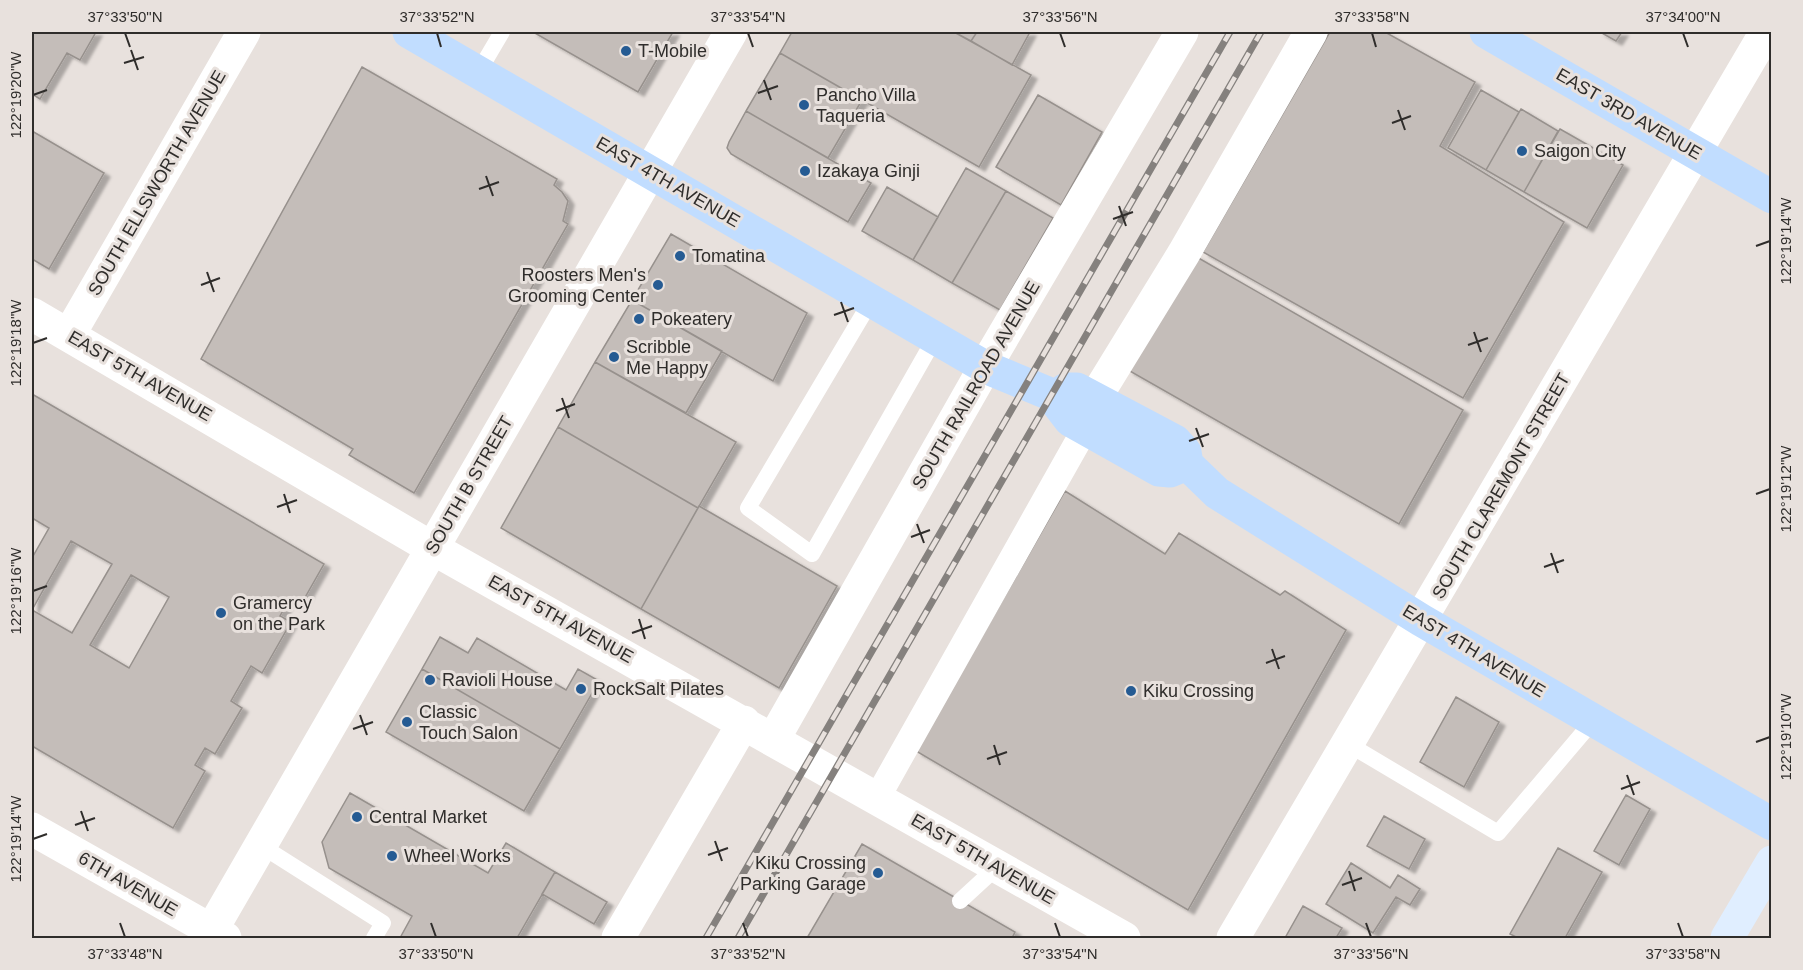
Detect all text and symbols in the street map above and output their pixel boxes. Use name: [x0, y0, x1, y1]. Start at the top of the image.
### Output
text: 37°33'50"N: [87, 8, 163, 25]
text: 37°33'52"N: [399, 8, 475, 25]
text: 37°33'54"N: [710, 8, 786, 25]
text: 37°33'56"N: [1022, 8, 1098, 25]
text: 37°33'58"N: [1334, 8, 1410, 25]
text: 37°34'00"N: [1645, 8, 1721, 25]
place label: T-Mobile: [638, 41, 707, 61]
marker: T-Mobile: [619, 44, 633, 58]
text: 122°19'20"W: [7, 51, 24, 138]
street label: EAST 3RD AVENUE: [1553, 64, 1705, 164]
street label: SOUTH ELLSWORTH AVENUE: [84, 67, 230, 299]
place label: Pancho Villa Taqueria: [816, 85, 917, 126]
marker: Pancho Villa Taqueria: [797, 98, 811, 112]
street label: EAST 4TH AVENUE: [593, 133, 743, 231]
place label: Saigon City: [1534, 141, 1626, 161]
marker: Saigon City: [1515, 144, 1529, 158]
place label: Izakaya Ginji: [817, 161, 920, 181]
marker: Izakaya Ginji: [798, 164, 812, 178]
text: 122°19'14"W: [1777, 197, 1794, 284]
place label: Tomatina: [692, 246, 766, 266]
marker: Tomatina: [673, 249, 687, 263]
place label: Roosters Men's Grooming Center: [508, 265, 646, 306]
street label: SOUTH RAILROAD AVENUE: [908, 277, 1044, 493]
marker: Roosters Men's Grooming Center: [651, 278, 665, 292]
text: 122°19'18"W: [7, 299, 24, 386]
place label: Pokeatery: [651, 309, 732, 329]
marker: Pokeatery: [632, 312, 646, 326]
street label: EAST 5TH AVENUE: [65, 327, 215, 425]
place label: Scribble Me Happy: [626, 337, 708, 378]
marker: Scribble Me Happy: [607, 350, 621, 364]
street label: SOUTH CLAREMONT STREET: [1428, 370, 1574, 602]
street label: SOUTH B STREET: [421, 412, 517, 558]
text: 122°19'12"W: [1777, 445, 1794, 532]
text: 122°19'16"W: [7, 547, 24, 634]
street label: EAST 5TH AVENUE: [485, 571, 637, 667]
place label: Gramercy on the Park: [233, 593, 326, 634]
street label: EAST 4TH AVENUE: [1399, 601, 1549, 701]
marker: Gramercy on the Park: [214, 606, 228, 620]
place label: Ravioli House: [442, 670, 553, 690]
marker: Ravioli House: [423, 673, 437, 687]
place label: RockSalt Pilates: [593, 679, 724, 699]
place label: Kiku Crossing: [1143, 681, 1254, 701]
marker: RockSalt Pilates: [574, 682, 588, 696]
marker: Kiku Crossing: [1124, 684, 1138, 698]
text: 122°19'10"W: [1777, 693, 1794, 780]
place label: Classic Touch Salon: [419, 702, 518, 743]
marker: Classic Touch Salon: [400, 715, 414, 729]
text: 122°19'14"W: [7, 795, 24, 882]
place label: Central Market: [369, 807, 487, 827]
marker: Central Market: [350, 810, 364, 824]
street label: EAST 5TH AVENUE: [908, 810, 1058, 908]
place label: Wheel Works: [404, 846, 511, 866]
street label: 6TH AVENUE: [75, 848, 181, 920]
marker: Wheel Works: [385, 849, 399, 863]
place label: Kiku Crossing Parking Garage: [740, 853, 866, 894]
marker: Kiku Crossing Parking Garage: [871, 866, 885, 880]
text: 37°33'48"N: [87, 945, 163, 962]
text: 37°33'50"N: [398, 945, 474, 962]
text: 37°33'52"N: [710, 945, 786, 962]
text: 37°33'54"N: [1022, 945, 1098, 962]
text: 37°33'56"N: [1333, 945, 1409, 962]
text: 37°33'58"N: [1645, 945, 1721, 962]

